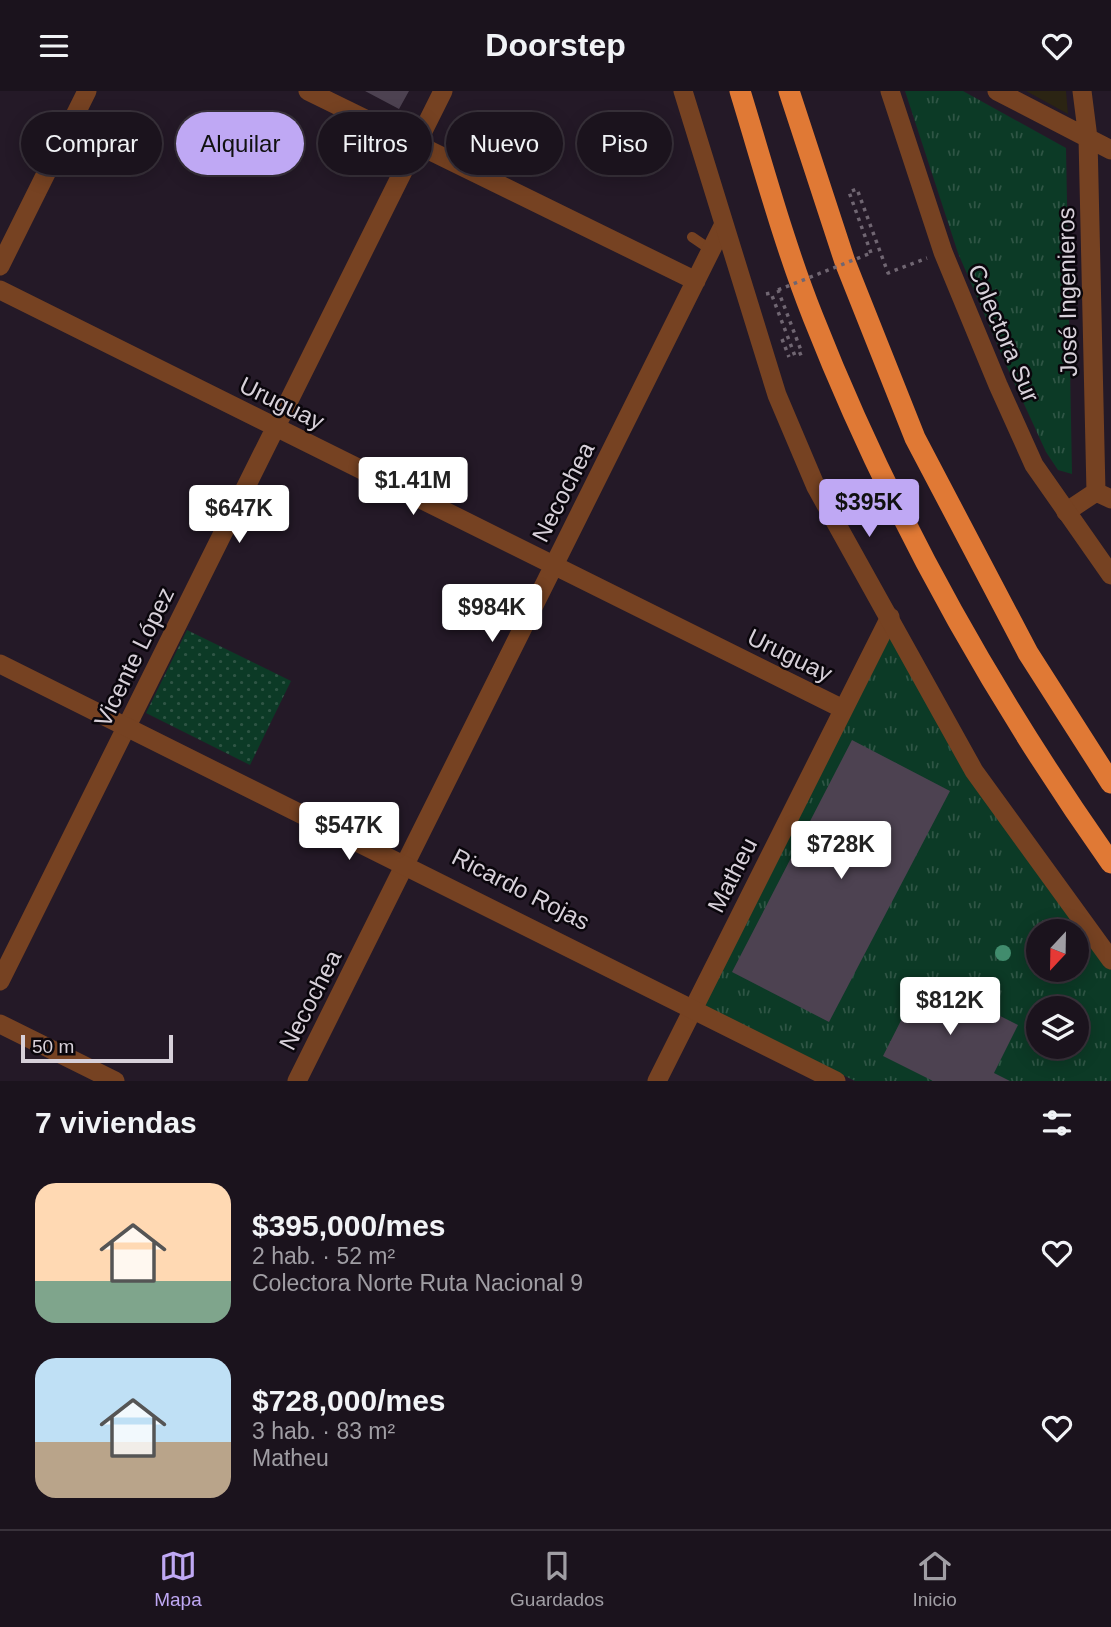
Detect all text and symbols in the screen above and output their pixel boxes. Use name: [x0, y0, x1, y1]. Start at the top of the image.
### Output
icon: menu: [35, 27, 73, 65]
text: Doorstep: [485, 27, 626, 63]
icon: heart: [1038, 27, 1076, 65]
chip: Comprar: [21, 112, 162, 175]
chip: Alquilar: [176, 112, 304, 175]
chip: Filtros: [318, 112, 432, 175]
chip: Nuevo: [446, 112, 563, 175]
chip: Piso: [577, 112, 672, 175]
street label: José Ingenieros: [1052, 207, 1082, 377]
street label: Colectora Sur: [963, 260, 1045, 406]
street label: Uruguay: [235, 371, 329, 435]
street label: Necochea: [526, 437, 600, 546]
pin: $1.41M: [356, 457, 470, 517]
text: $1.41M: [375, 467, 451, 493]
pin: $395K: [820, 479, 918, 539]
pin: $647K: [190, 485, 288, 545]
text: $395K: [835, 489, 903, 515]
text: $647K: [205, 495, 273, 521]
street label: Vicente López: [89, 583, 179, 731]
pin: $984K: [443, 585, 541, 644]
text: $984K: [458, 594, 526, 620]
street label: Uruguay: [743, 623, 837, 687]
pin: $547K: [300, 803, 398, 862]
text: $547K: [315, 812, 383, 838]
pin: $728K: [792, 821, 890, 881]
text: $728K: [807, 831, 875, 857]
street label: Matheu: [702, 833, 762, 917]
street label: Ricardo Rojas: [448, 843, 594, 935]
north arrow: [1026, 919, 1088, 982]
map controls: [1026, 919, 1089, 1059]
street label: Necochea: [273, 945, 347, 1054]
pin: $812K: [901, 977, 999, 1037]
text: $812K: [916, 987, 984, 1013]
button: layers: [1026, 996, 1089, 1059]
scale bar: [21, 1032, 173, 1064]
text: 50 m: [32, 1036, 74, 1057]
icon: filters: [1038, 1104, 1076, 1142]
text: 7 viviendas: [35, 1106, 197, 1139]
text: $395,000/mes: [252, 1209, 446, 1242]
icon: home: [91, 1211, 175, 1295]
icon: heart: [1038, 1234, 1076, 1272]
text: 2 hab. · 52 m²: [252, 1243, 395, 1269]
text: Colectora Norte Ruta Nacional 9: [252, 1270, 583, 1296]
text: $728,000/mes: [252, 1384, 446, 1417]
icon: home: [91, 1386, 175, 1470]
icon: heart: [1038, 1409, 1076, 1447]
text: 3 hab. · 83 m²: [252, 1418, 395, 1444]
text: Matheu: [252, 1445, 329, 1471]
tab: Mapa: [154, 1547, 202, 1611]
tab: Guardados: [510, 1547, 604, 1611]
tab: Inicio: [912, 1547, 957, 1611]

